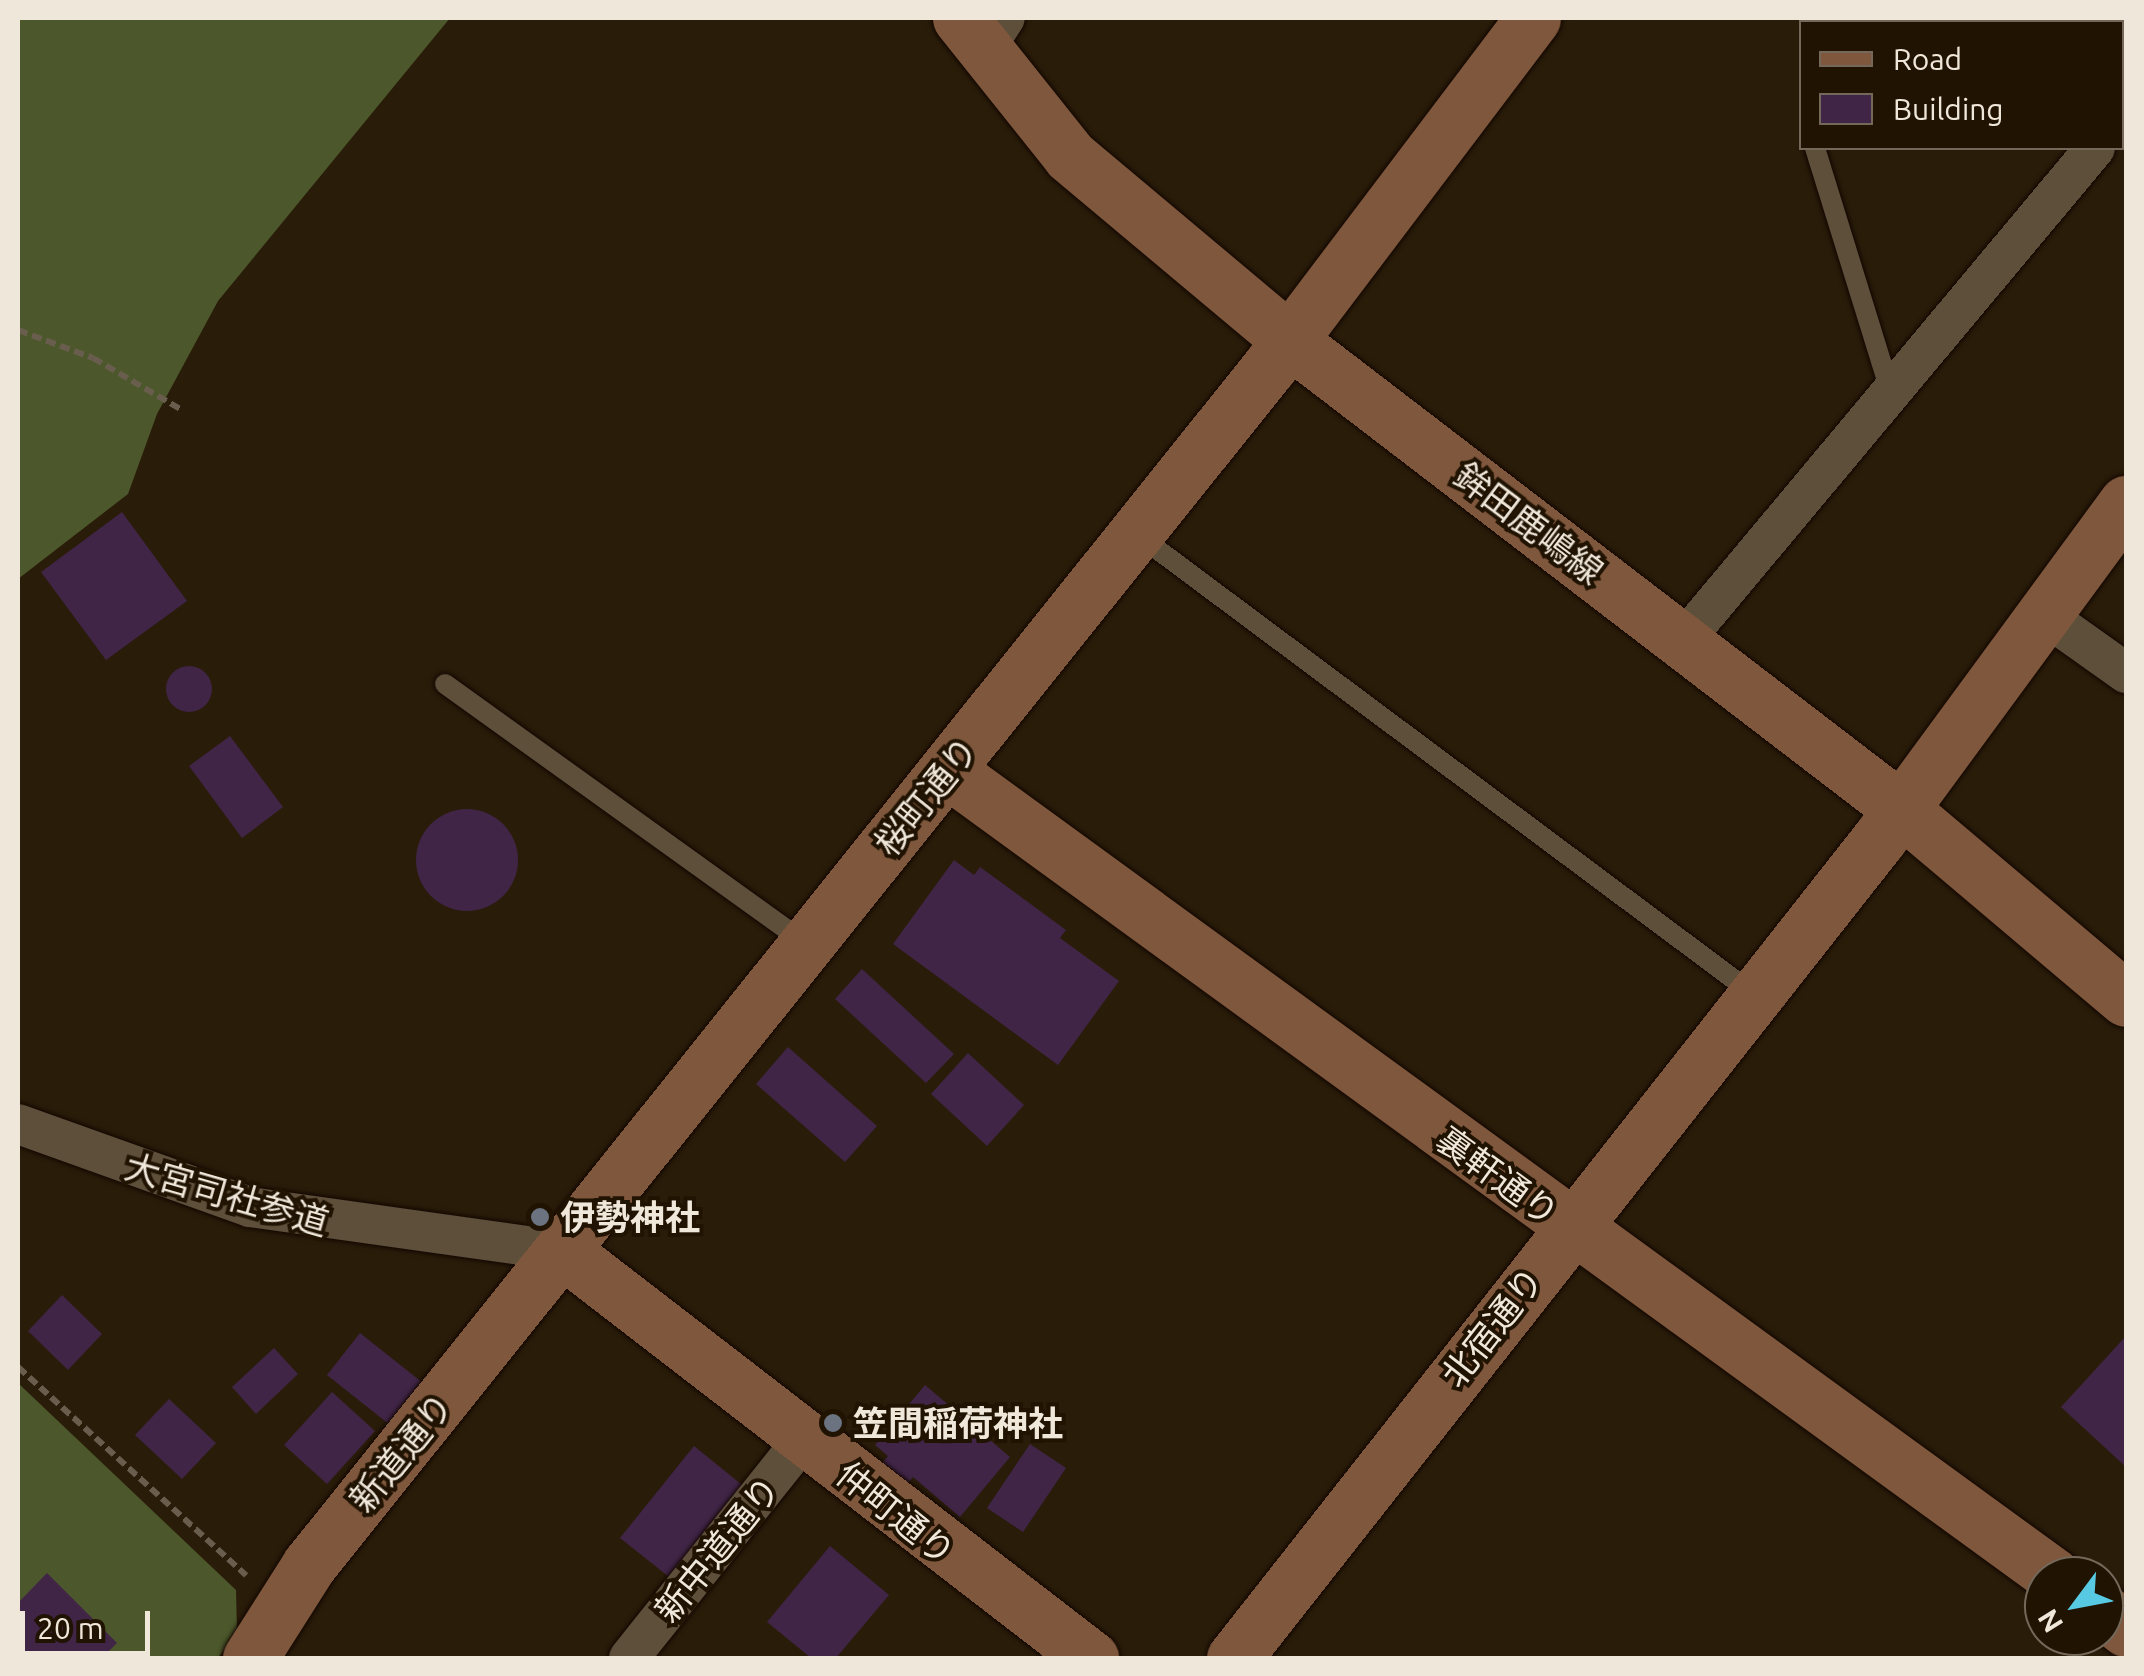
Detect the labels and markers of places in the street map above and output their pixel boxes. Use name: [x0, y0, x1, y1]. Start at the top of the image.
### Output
place label: 伊勢神社: [560, 1196, 700, 1238]
marker: 伊勢神社: [529, 1206, 551, 1228]
place label: 笠間稲荷神社: [853, 1402, 1063, 1444]
marker: 笠間稲荷神社: [822, 1412, 844, 1434]

